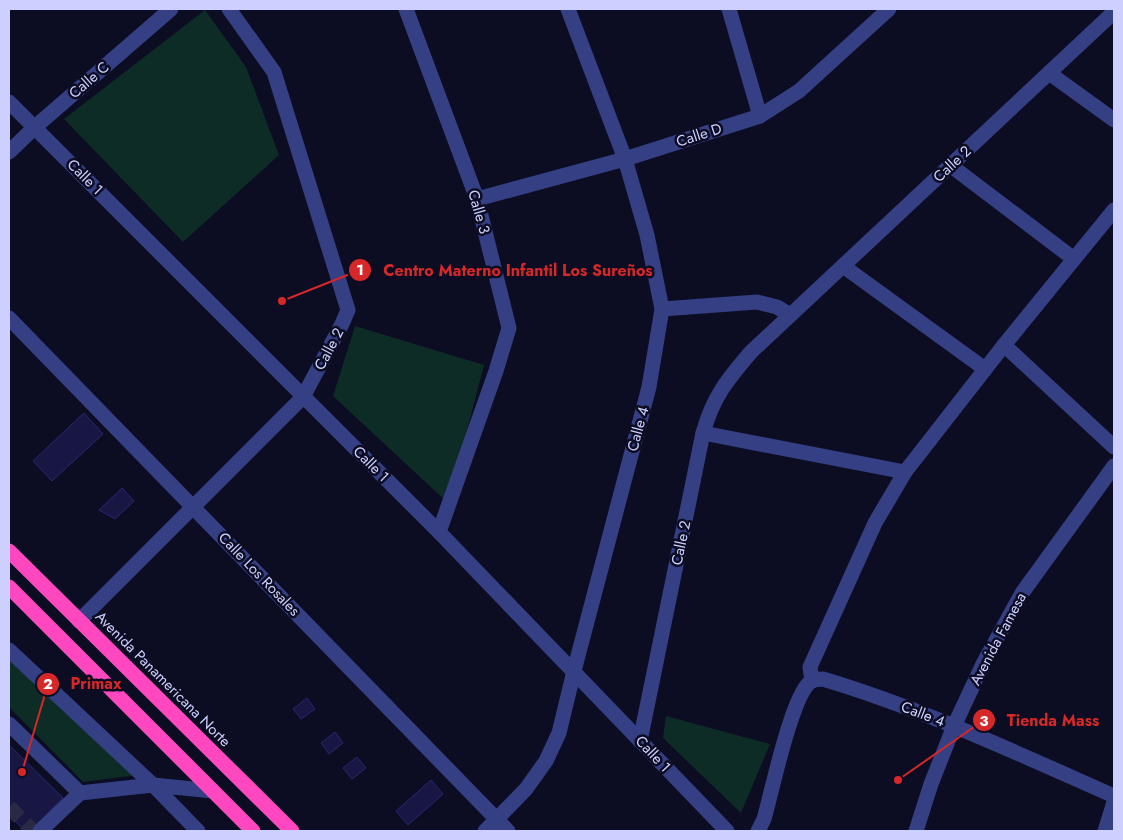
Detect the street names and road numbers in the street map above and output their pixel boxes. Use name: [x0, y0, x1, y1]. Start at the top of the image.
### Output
street label: Calle C: [64, 56, 114, 104]
street label: Calle D: [673, 117, 725, 153]
street label: Calle 2: [928, 141, 976, 187]
street label: Calle 1: [62, 154, 108, 200]
street label: Calle 3: [462, 187, 496, 237]
street label: Calle 2: [309, 324, 349, 374]
street label: Calle 4: [622, 404, 655, 454]
street label: Calle 1: [348, 441, 394, 487]
street label: Calle 2: [666, 519, 696, 567]
street label: Calle Los Rosales: [213, 527, 305, 621]
street label: Avenida Famesa: [964, 589, 1032, 689]
street label: Avenida Panamericana Norte: [90, 606, 236, 752]
street label: Calle 4: [898, 696, 948, 732]
street label: Calle 1: [630, 731, 676, 777]

